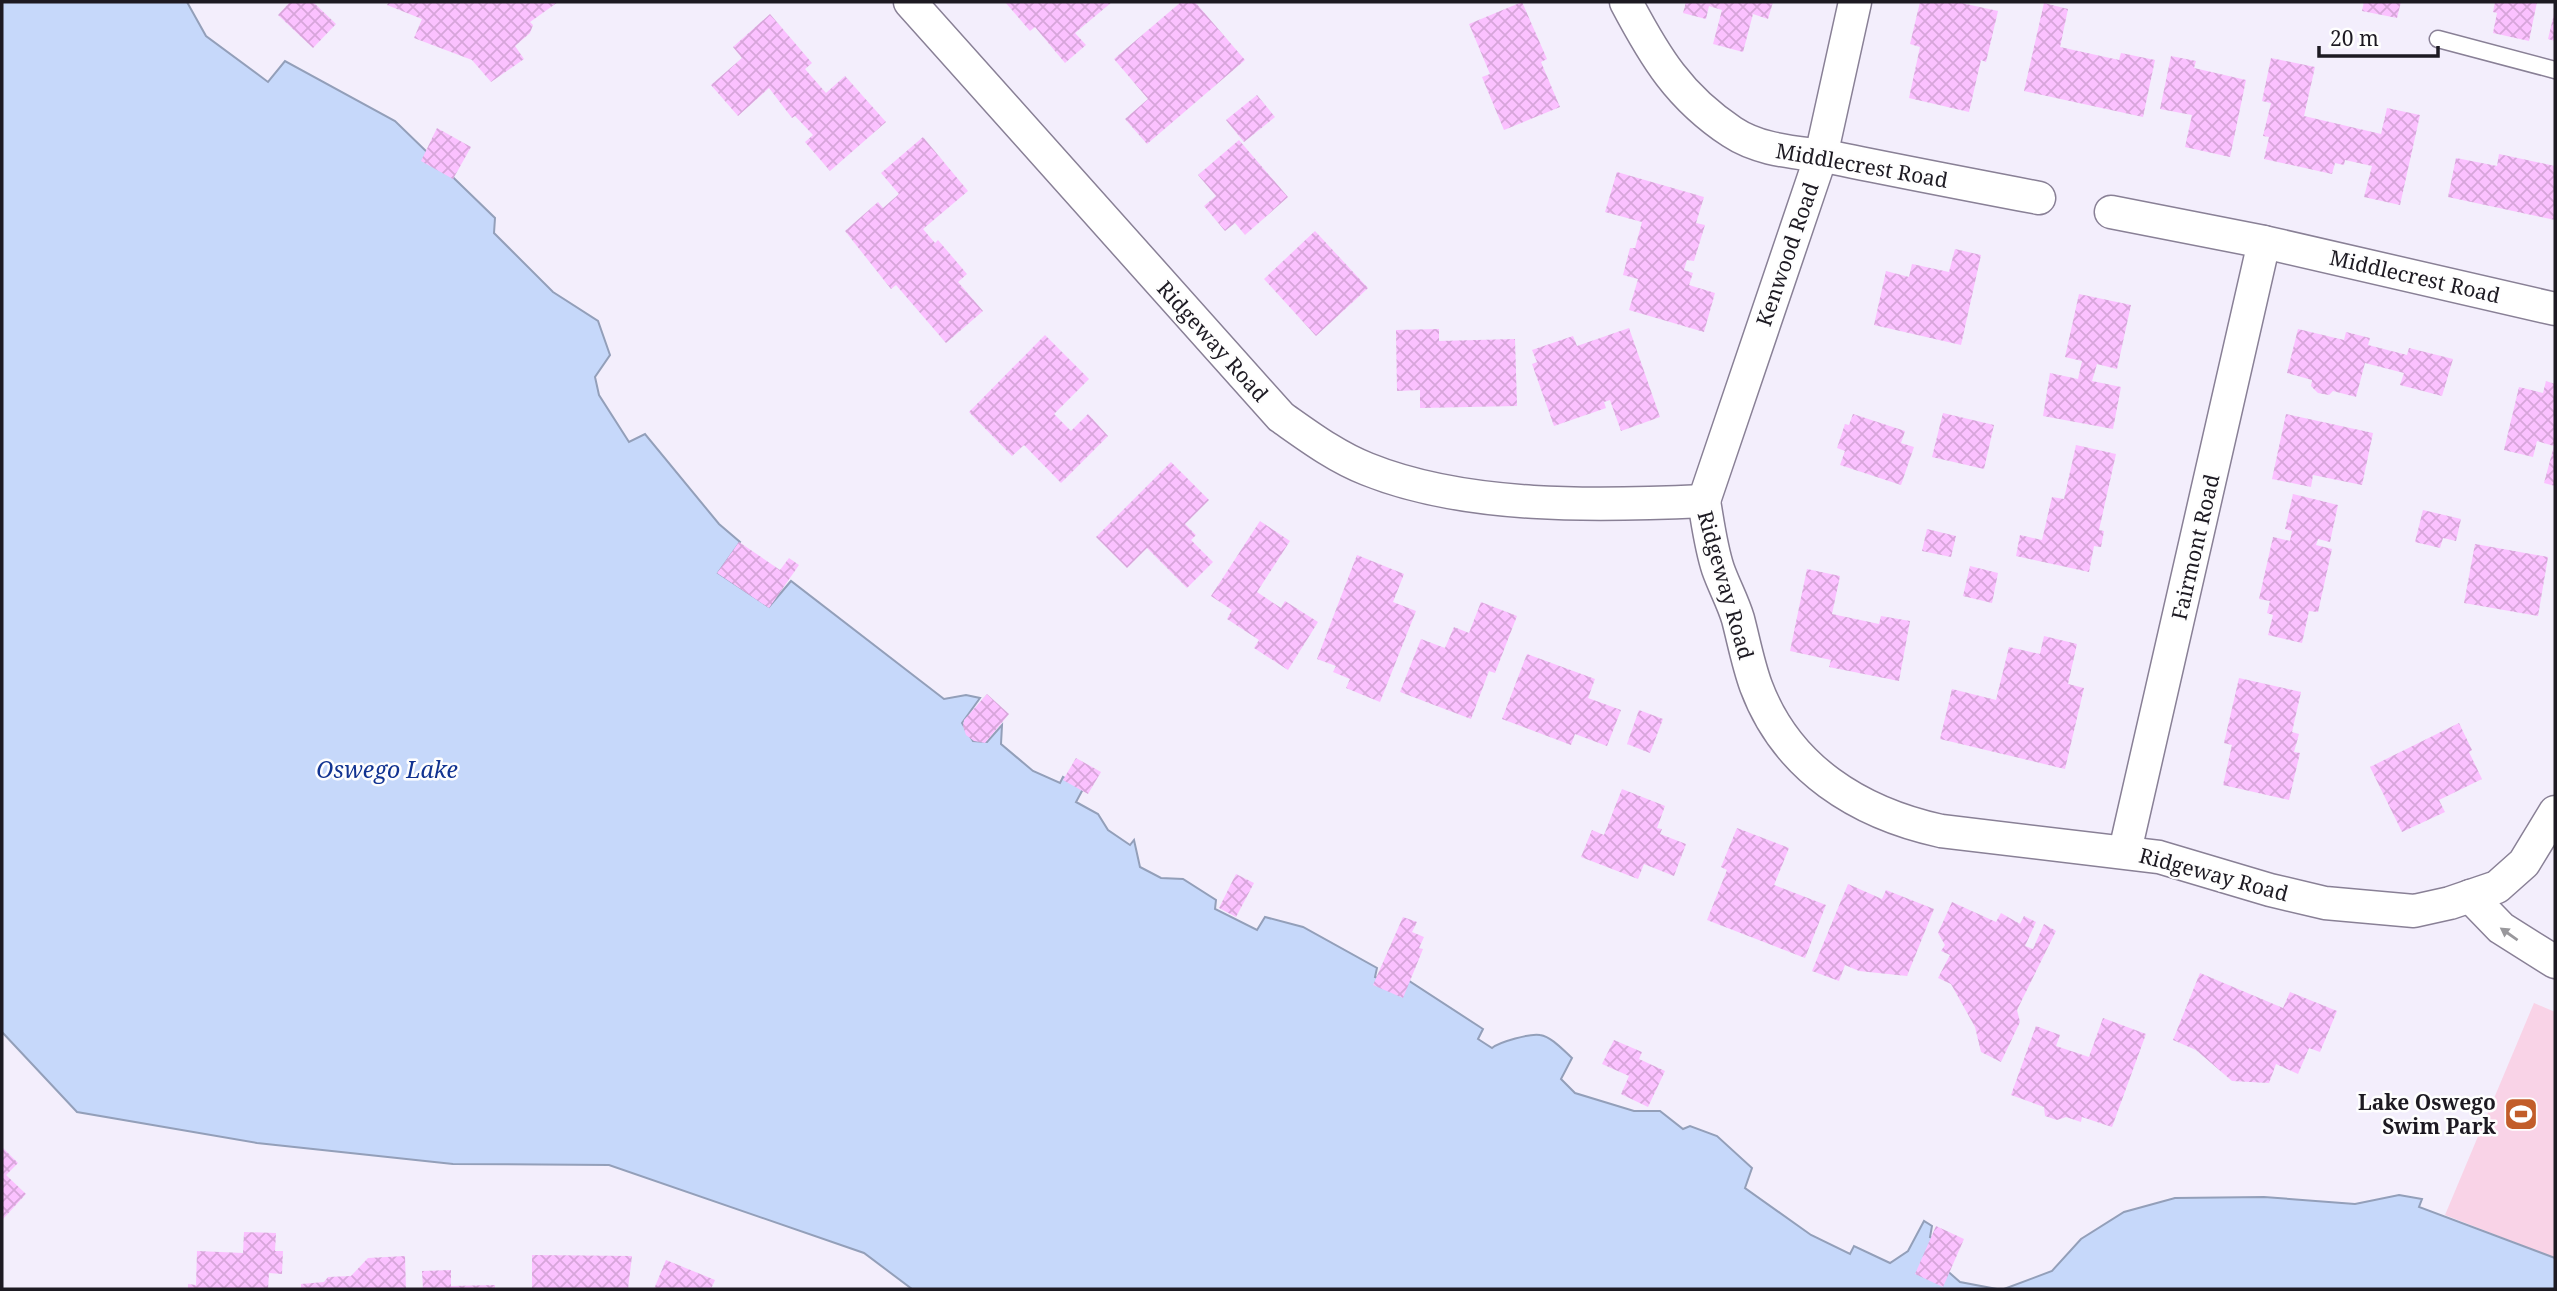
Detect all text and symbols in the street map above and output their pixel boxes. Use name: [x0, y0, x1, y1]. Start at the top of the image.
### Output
scale bar: [2319, 14, 2438, 58]
text: 20 m: [2330, 24, 2379, 52]
street label: Middlecrest Road: [1774, 136, 1950, 194]
street label: Kenwood Road: [1749, 178, 1825, 330]
street label: Middlecrest Road: [2327, 243, 2503, 309]
street label: Ridgeway Road: [1151, 275, 1275, 407]
street label: Fairmont Road: [2165, 471, 2225, 623]
street label: Ridgeway Road: [1691, 507, 1761, 663]
water label: Oswego Lake: [316, 753, 458, 785]
street label: Ridgeway Road: [2136, 841, 2292, 907]
one-way arrow: [2500, 927, 2518, 941]
place label: Lake Oswego Swim Park: [2358, 1088, 2497, 1140]
sports icon: Lake Oswego Swim Park: [2502, 1095, 2540, 1133]

